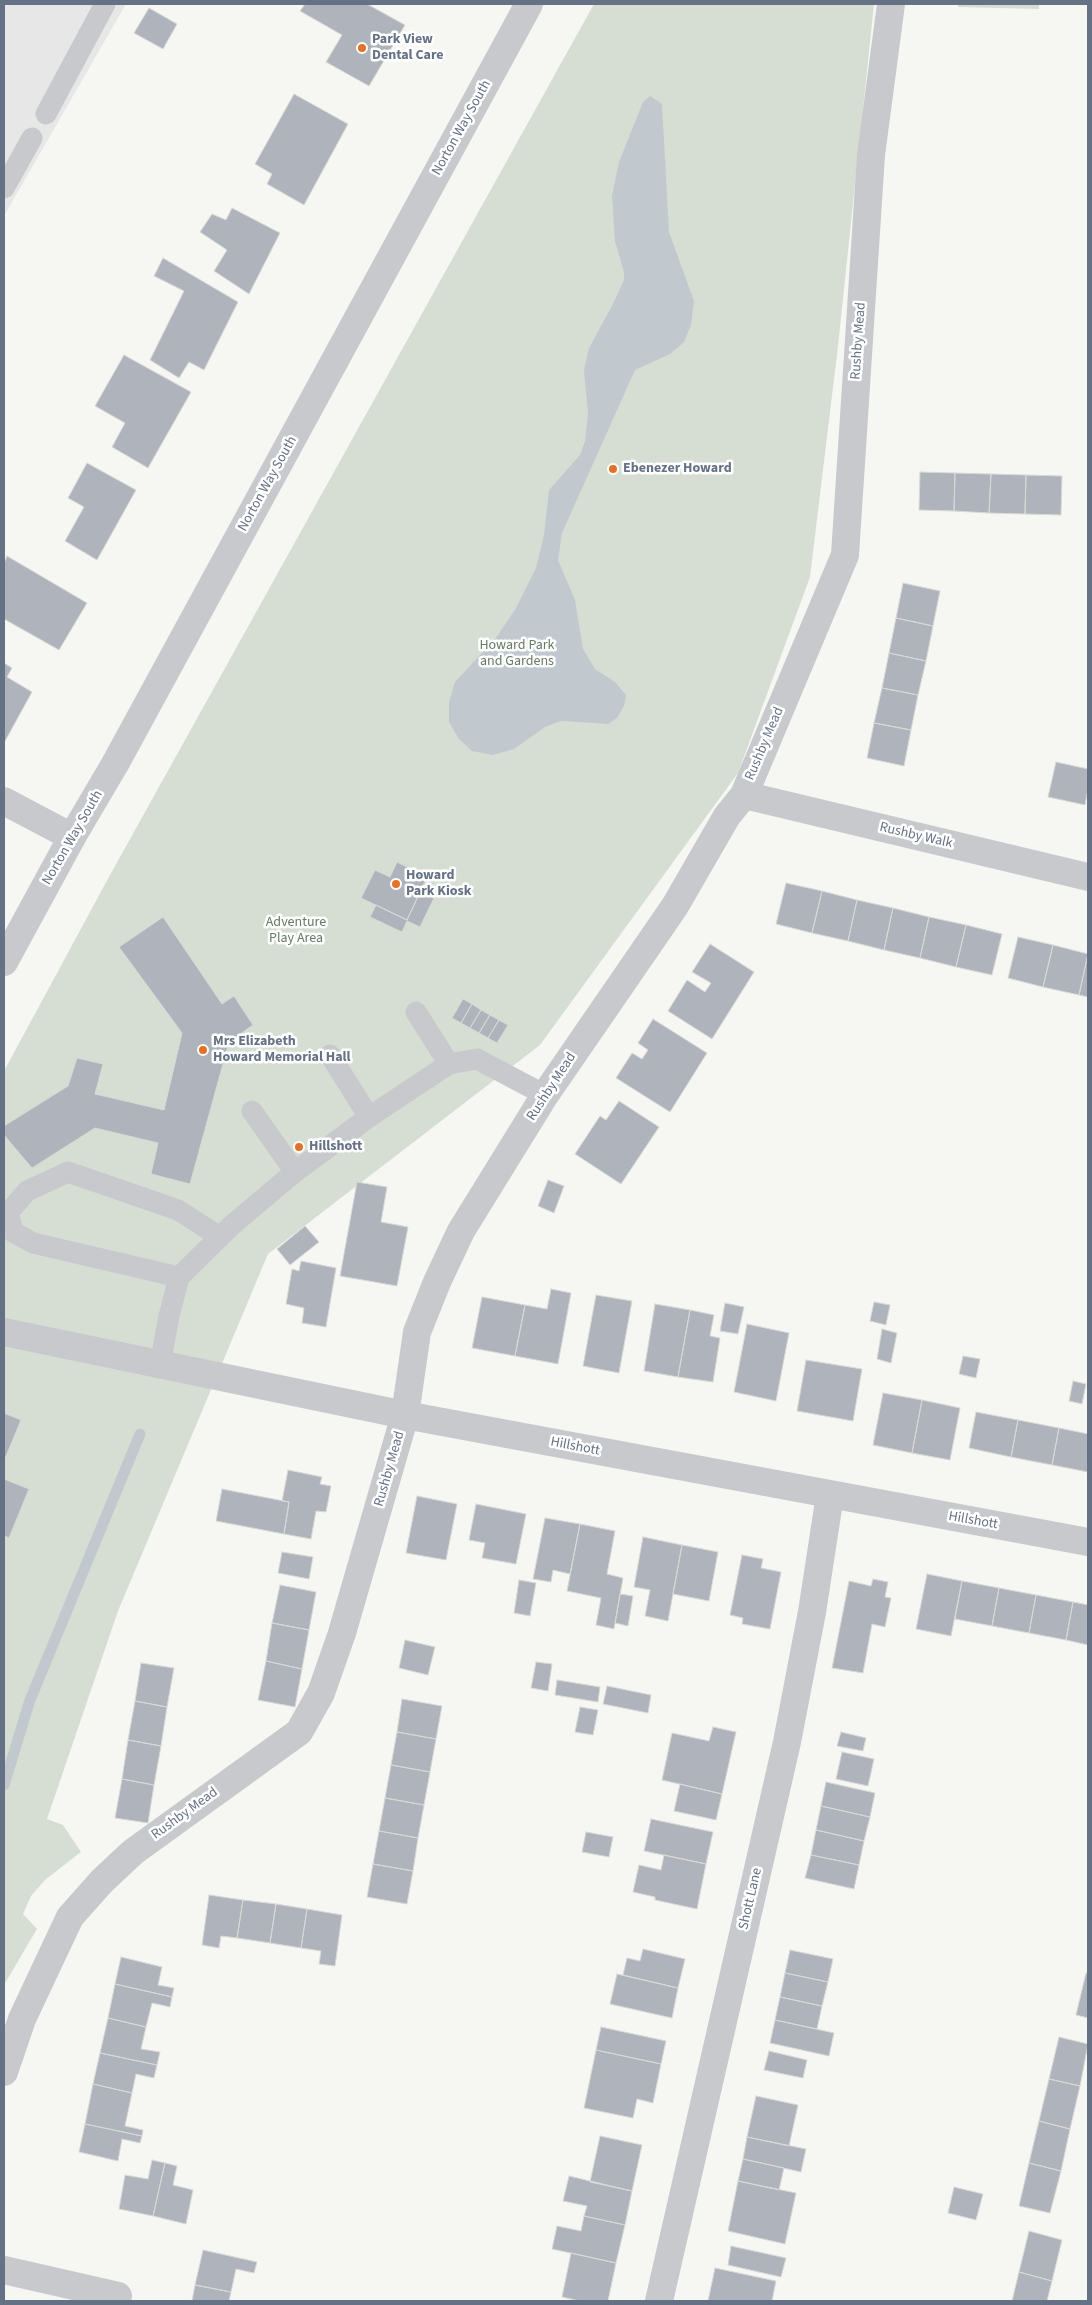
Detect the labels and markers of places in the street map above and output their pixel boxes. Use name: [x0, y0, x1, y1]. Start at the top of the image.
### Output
place label: Park View Dental Care: [372, 32, 444, 64]
marker: Park View Dental Care: [356, 42, 368, 54]
place label: Ebenezer Howard: [623, 461, 732, 477]
marker: Ebenezer Howard: [607, 463, 619, 475]
place label: Howard Park Kiosk: [406, 868, 471, 900]
marker: Howard Park Kiosk: [390, 878, 402, 890]
place label: Mrs Elizabeth Howard Memorial Hall: [213, 1034, 351, 1066]
marker: Mrs Elizabeth Howard Memorial Hall: [197, 1044, 209, 1056]
place label: Hillshott: [309, 1139, 362, 1155]
marker: Hillshott: [293, 1141, 305, 1153]

